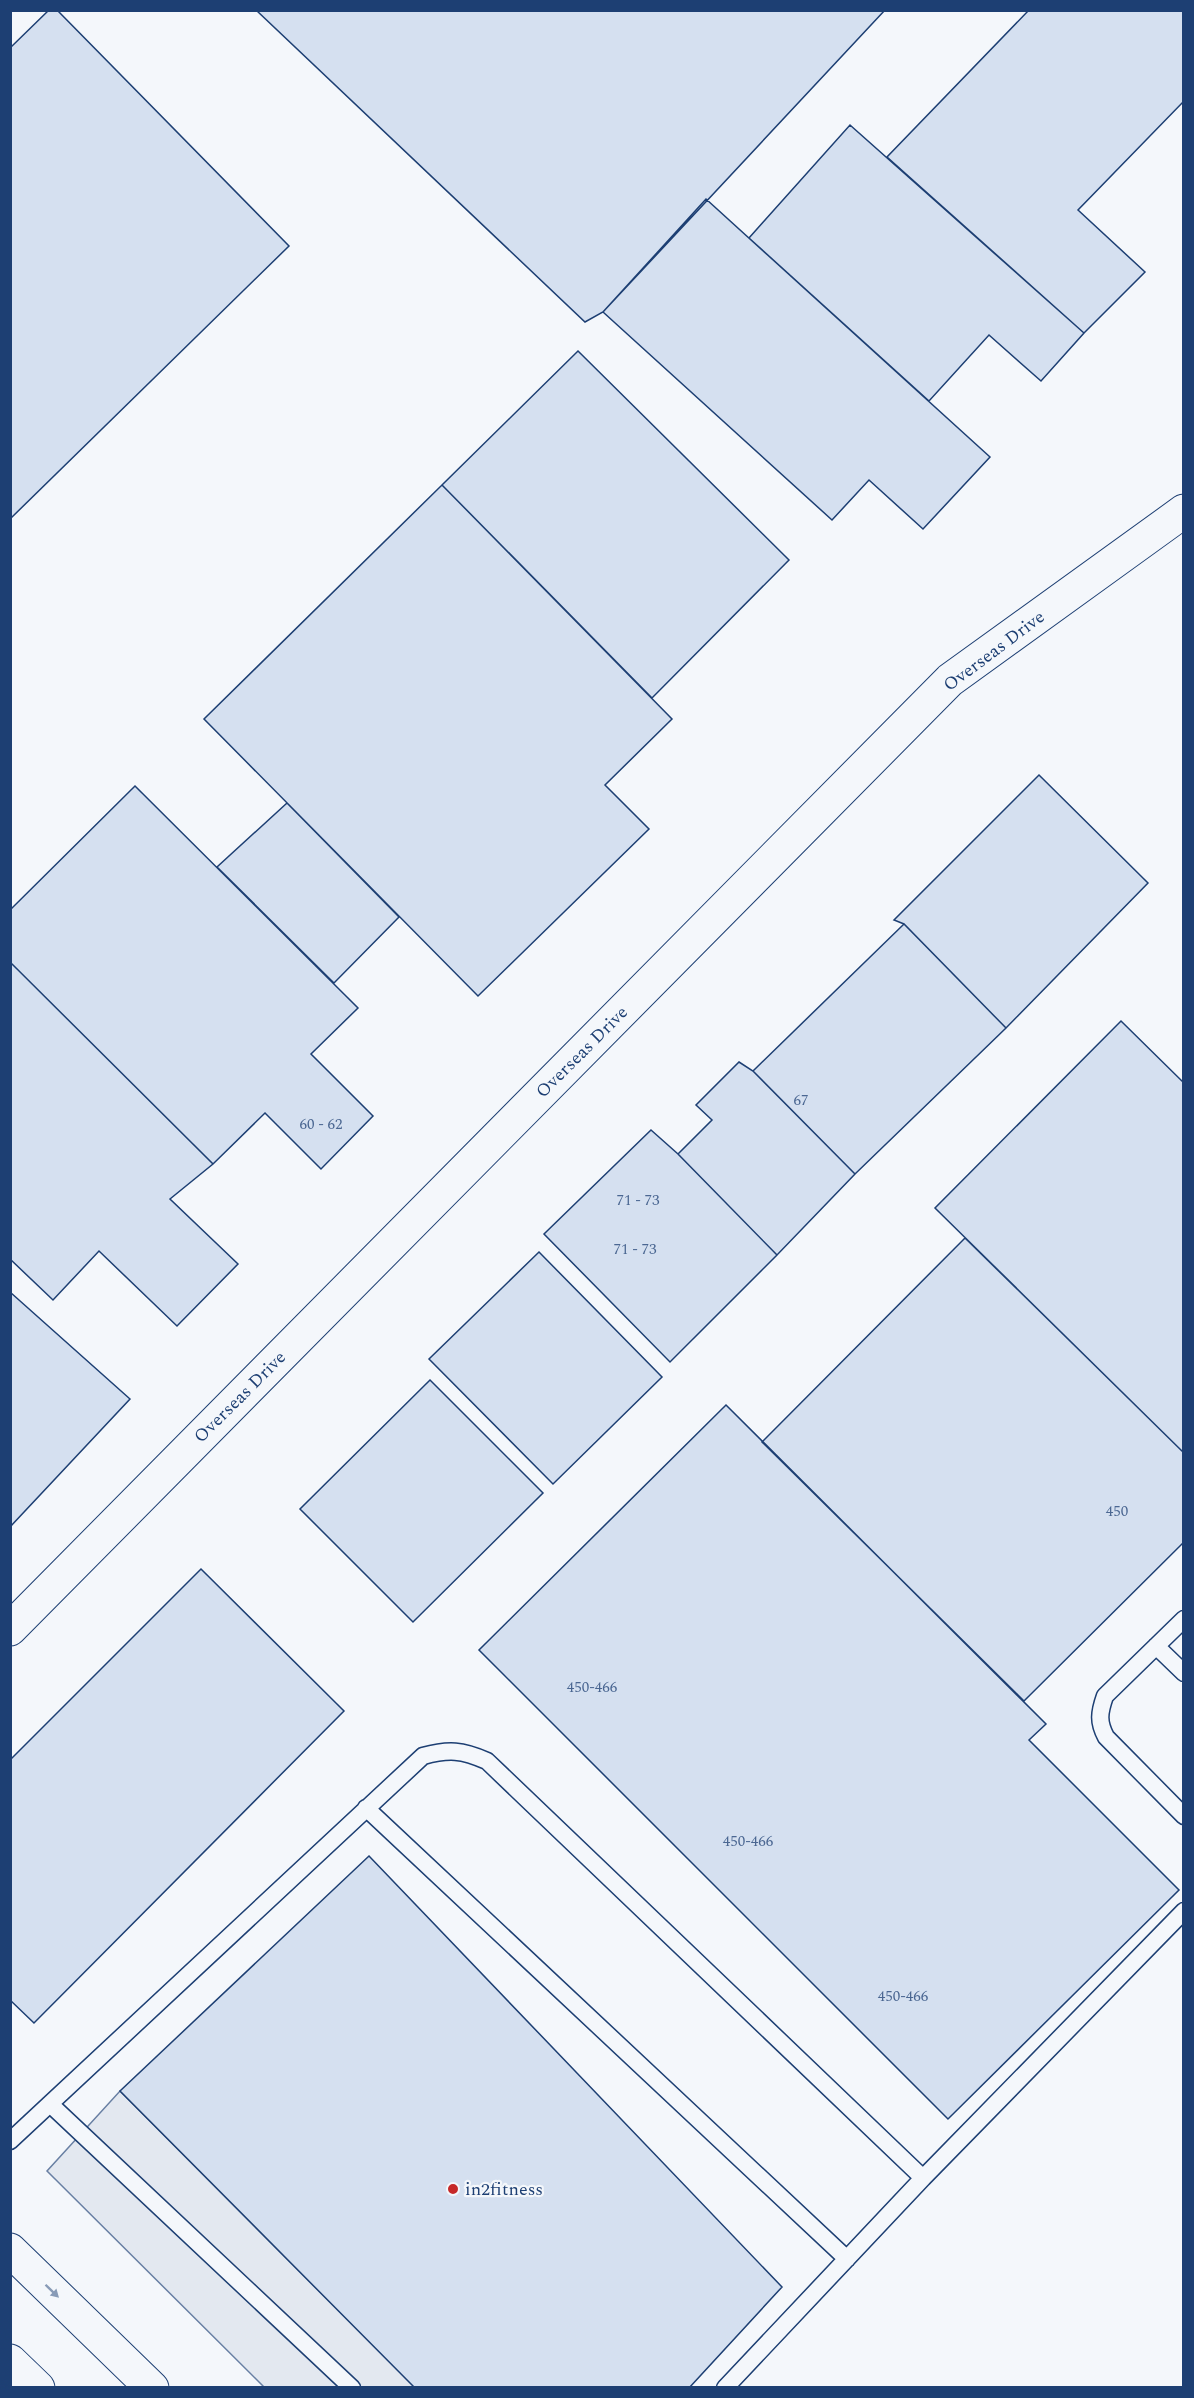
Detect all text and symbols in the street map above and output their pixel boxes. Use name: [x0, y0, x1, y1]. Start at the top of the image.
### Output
street label: Overseas Drive: [938, 604, 1050, 698]
street label: Overseas Drive: [530, 1000, 634, 1104]
house number: 67: [793, 1089, 809, 1112]
house number: 60 - 62: [299, 1113, 343, 1136]
house number: 71 - 73: [616, 1189, 660, 1212]
house number: 71 - 73: [613, 1238, 657, 1261]
street label: Overseas Drive: [188, 1345, 292, 1449]
house number: 450: [1106, 1500, 1128, 1523]
house number: 450-466: [567, 1676, 618, 1699]
house number: 450-466: [723, 1830, 774, 1853]
house number: 450-466: [878, 1985, 929, 2008]
place label: in2fitness: [465, 2176, 543, 2203]
marker: in2fitness: [446, 2182, 460, 2196]
one-way arrow: [45, 2283, 59, 2297]

